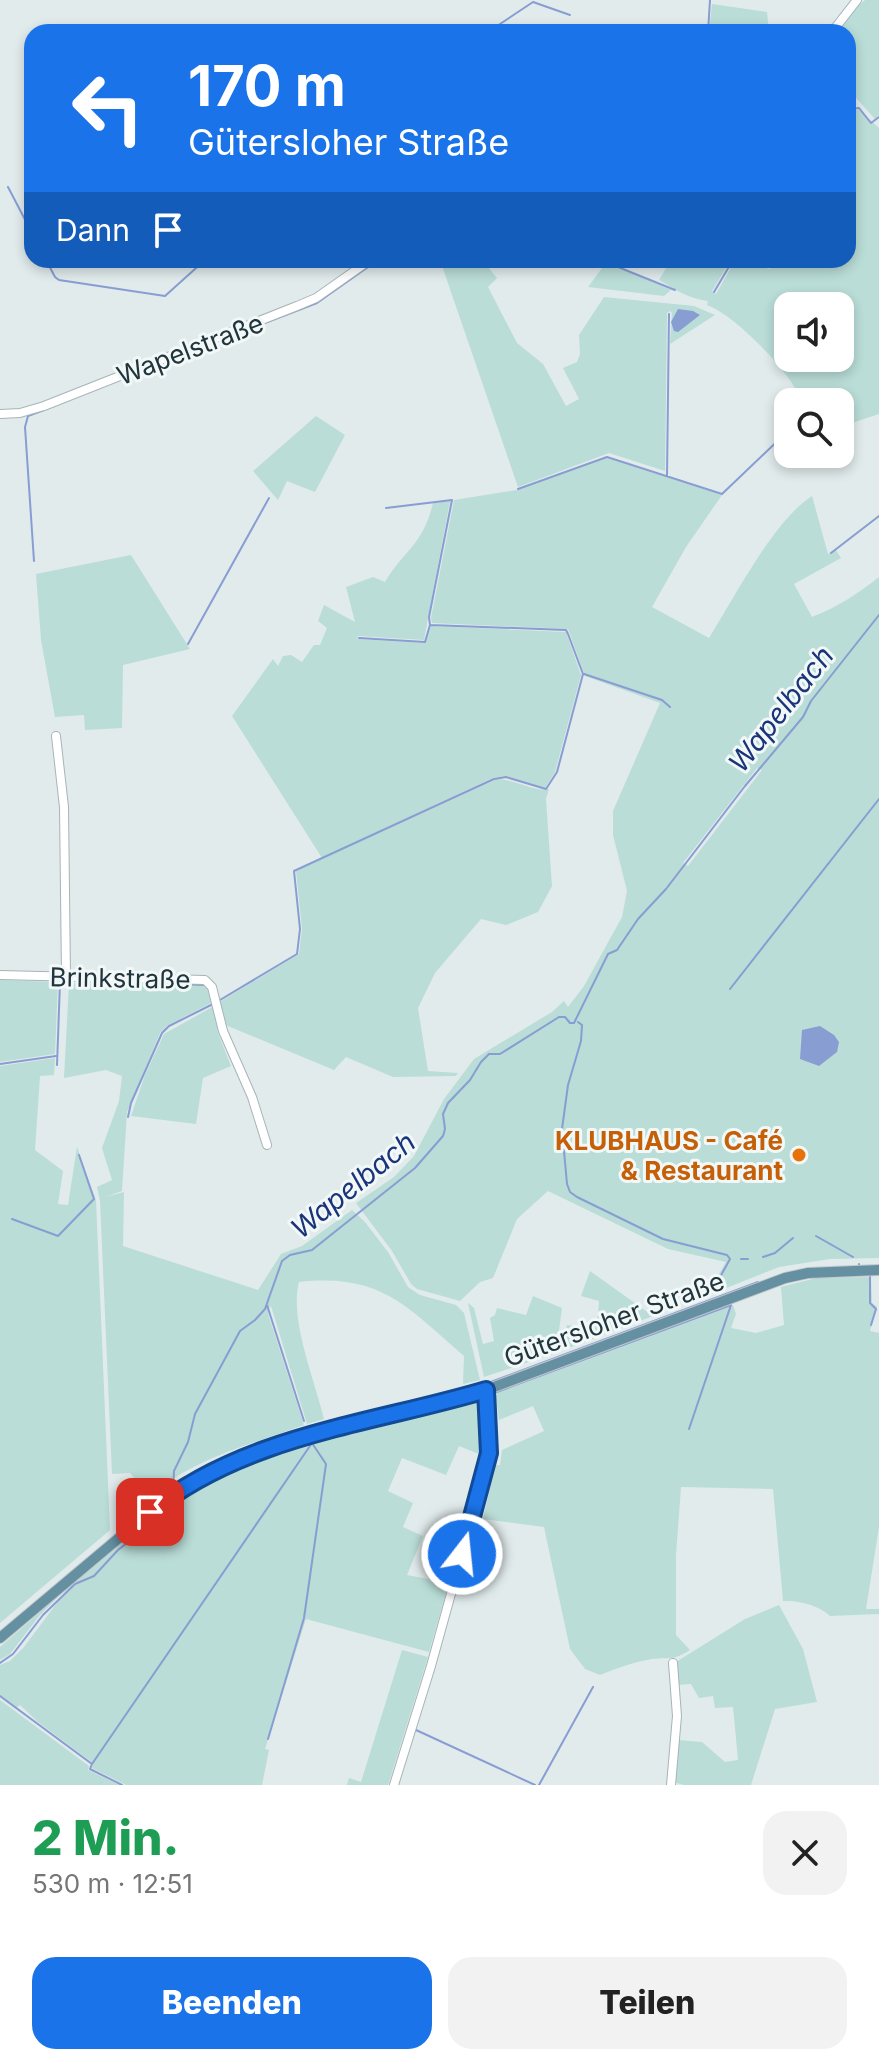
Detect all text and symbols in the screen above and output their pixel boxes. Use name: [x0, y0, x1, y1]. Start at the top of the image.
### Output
text: 170 m: [188, 52, 346, 120]
icon: left: [56, 56, 160, 160]
text: Gütersloher Straße: [188, 120, 509, 164]
icon: arrive: [146, 208, 190, 252]
text: Dann: [56, 212, 130, 248]
map controls: [774, 292, 854, 468]
button: sound: [774, 292, 854, 372]
street label: Wapelstraße: [113, 307, 267, 391]
button: search: [774, 388, 854, 468]
water label: Wapelbach: [721, 639, 841, 779]
street label: Brinkstraße: [49, 961, 191, 995]
water label: Wapelbach: [284, 1124, 422, 1246]
place label: KLUBHAUS - Café & Restaurant: [555, 1125, 783, 1186]
marker: KLUBHAUS - Café & Restaurant: [790, 1146, 808, 1164]
street label: Gütersloher Straße: [500, 1265, 728, 1373]
pin: [116, 1478, 184, 1546]
icon: arrive: [128, 1490, 172, 1534]
position arrow: [420, 1512, 504, 1596]
text: 2 Min.: [32, 1808, 179, 1867]
button: close: [763, 1811, 847, 1895]
text: 530 m · 12:51: [32, 1868, 193, 1899]
button: Beenden: [32, 1957, 432, 2049]
button: Teilen: [448, 1957, 847, 2049]

